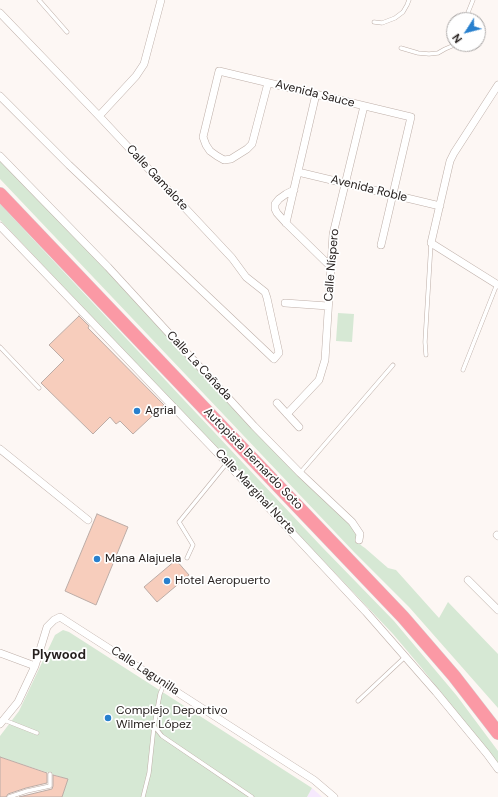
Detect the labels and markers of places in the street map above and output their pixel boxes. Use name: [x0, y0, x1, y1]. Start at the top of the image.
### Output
place label: Agrial: [145, 404, 176, 418]
marker: Agrial: [132, 406, 142, 416]
place label: Mana Alajuela: [105, 552, 181, 566]
marker: Mana Alajuela: [92, 554, 102, 564]
place label: Hotel Aeropuerto: [175, 574, 270, 588]
marker: Hotel Aeropuerto: [162, 576, 172, 586]
place label: Complejo Deportivo Wilmer López: [116, 704, 228, 732]
marker: Complejo Deportivo Wilmer López: [103, 713, 113, 723]

